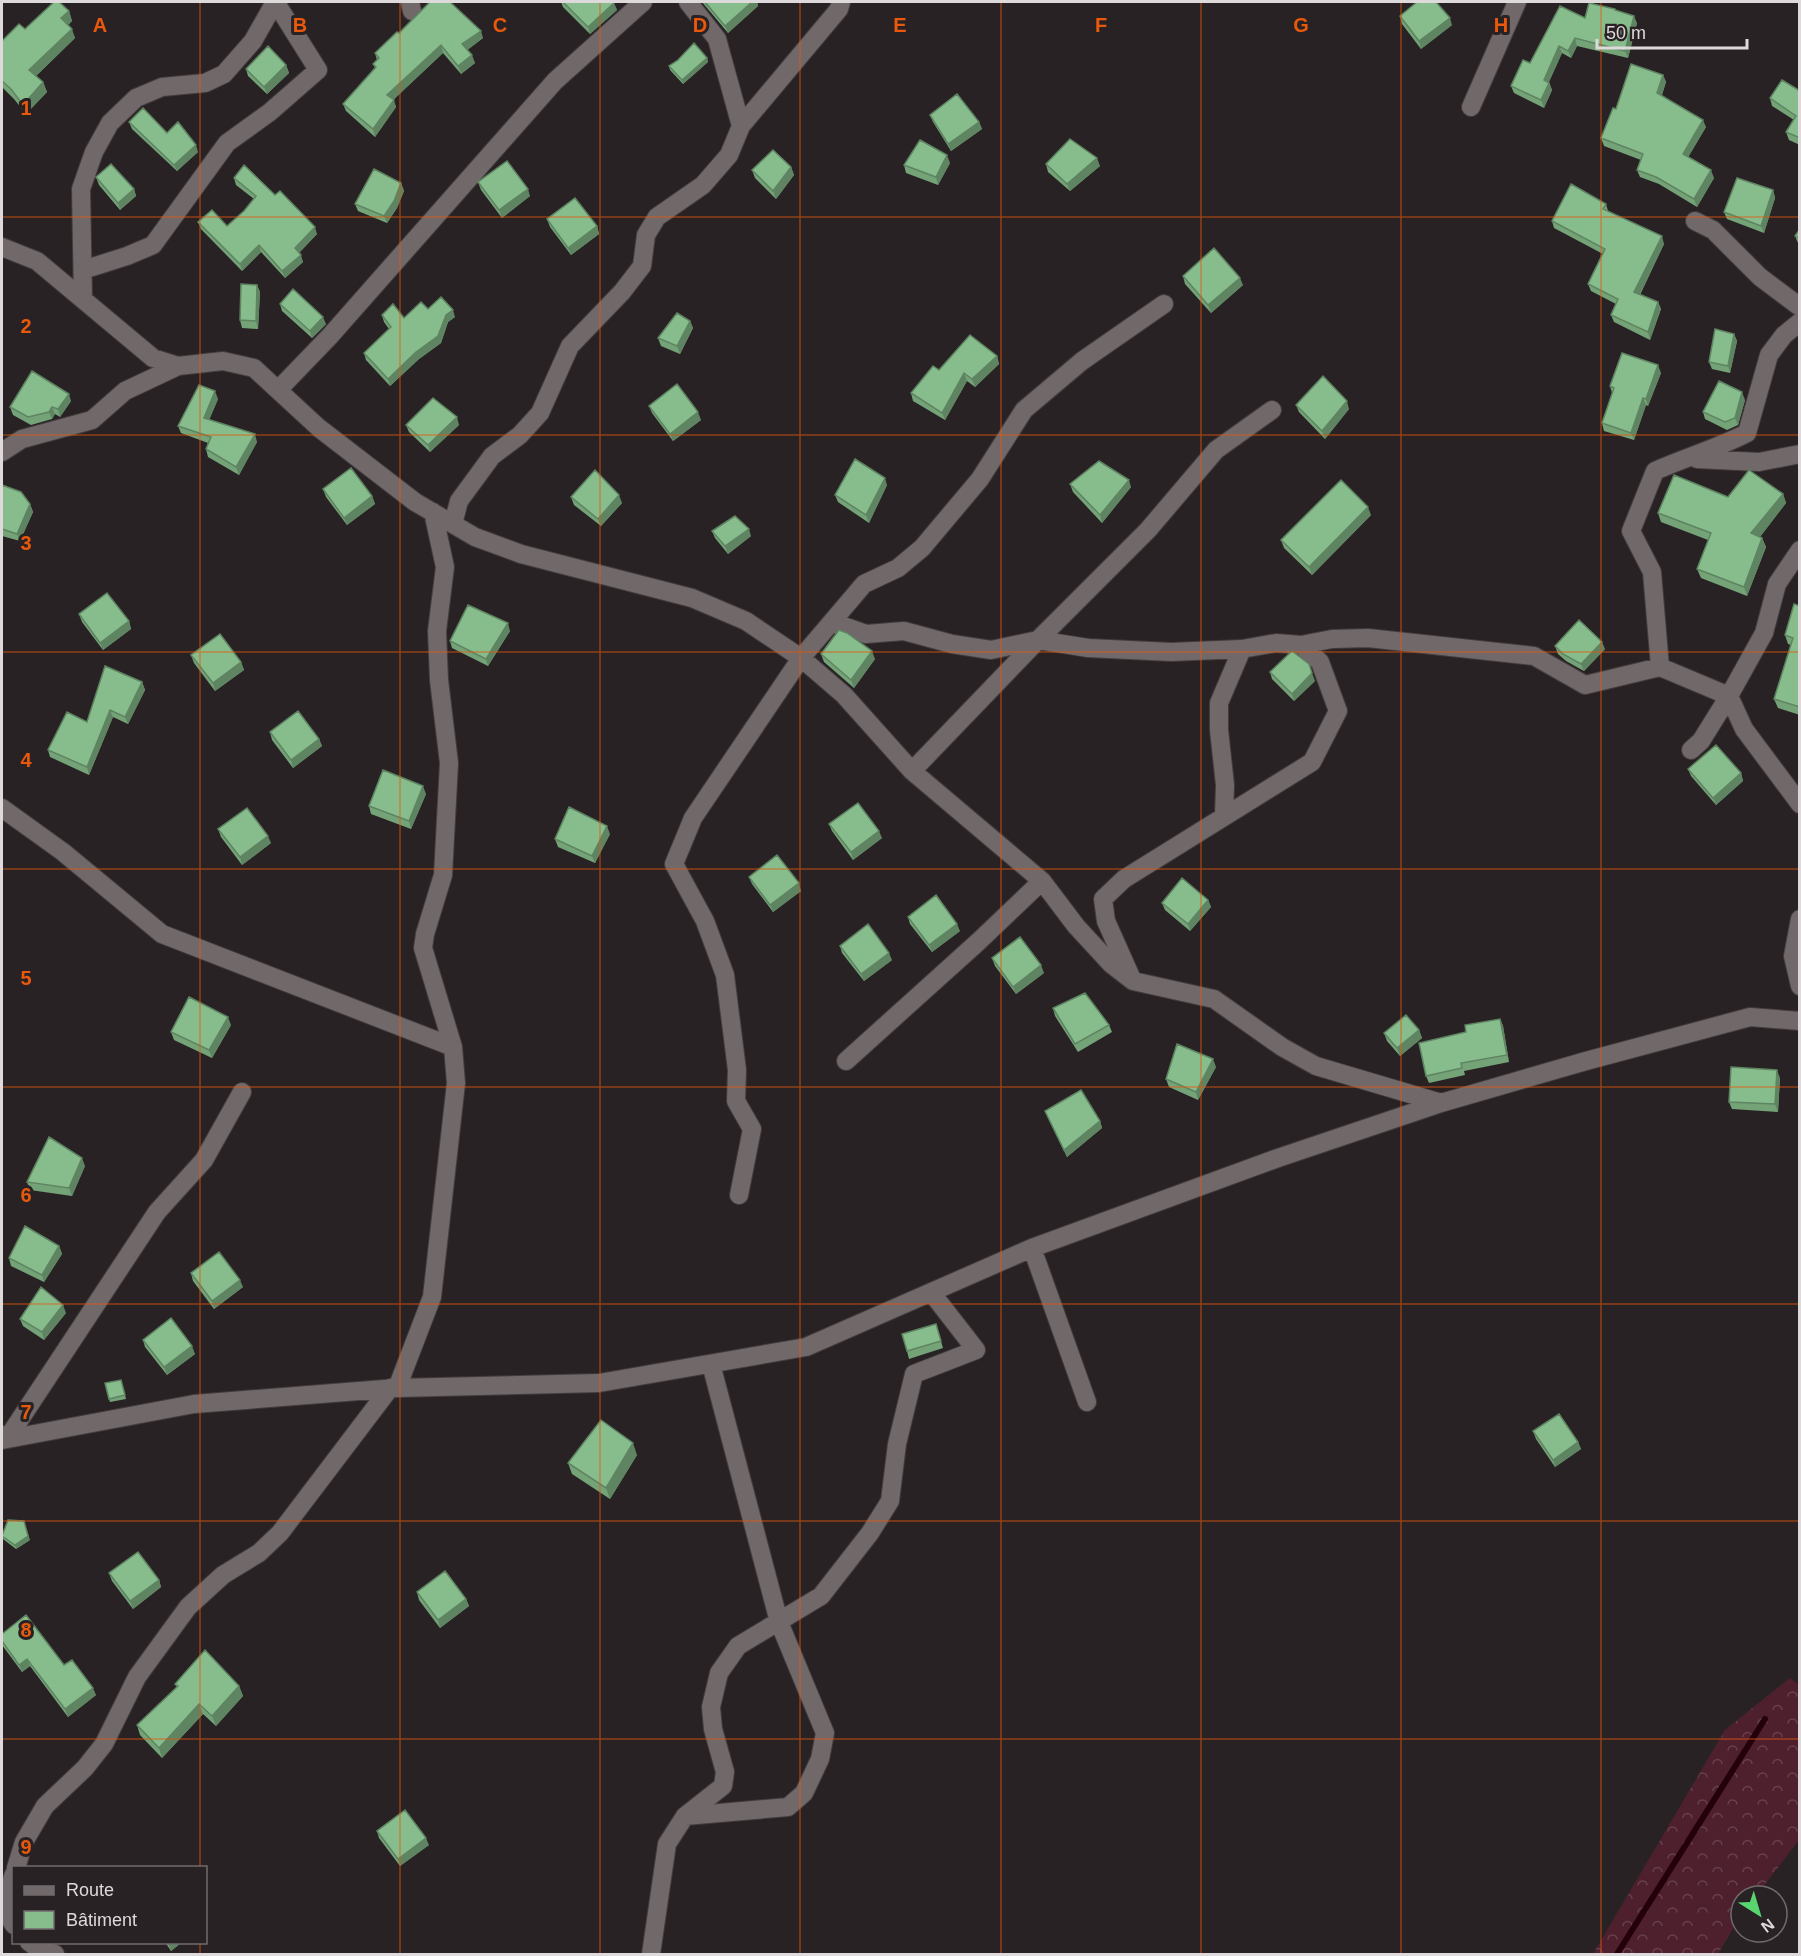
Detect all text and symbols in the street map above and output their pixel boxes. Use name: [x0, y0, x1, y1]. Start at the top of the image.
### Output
scale bar: [1597, 12, 1747, 50]
text: A: [93, 14, 107, 36]
text: B: [293, 14, 307, 36]
text: C: [493, 14, 507, 36]
text: D: [693, 14, 707, 36]
text: E: [893, 14, 907, 36]
text: F: [1095, 14, 1107, 36]
text: G: [1293, 14, 1309, 36]
text: H: [1494, 14, 1508, 36]
text: 50 m: [1606, 23, 1646, 43]
text: 1: [20, 97, 32, 119]
text: 2: [20, 315, 32, 337]
text: 3: [20, 532, 32, 554]
text: 4: [20, 749, 32, 771]
text: 5: [20, 967, 32, 989]
text: 6: [20, 1184, 32, 1206]
text: 7: [20, 1401, 32, 1423]
text: 8: [20, 1619, 32, 1641]
text: 9: [20, 1836, 32, 1858]
legend: [12, 1866, 207, 1944]
text: Route: [66, 1880, 114, 1900]
north arrow: [1729, 1884, 1789, 1944]
text: Bâtiment: [66, 1910, 137, 1930]
text: N: [1758, 1915, 1777, 1936]

